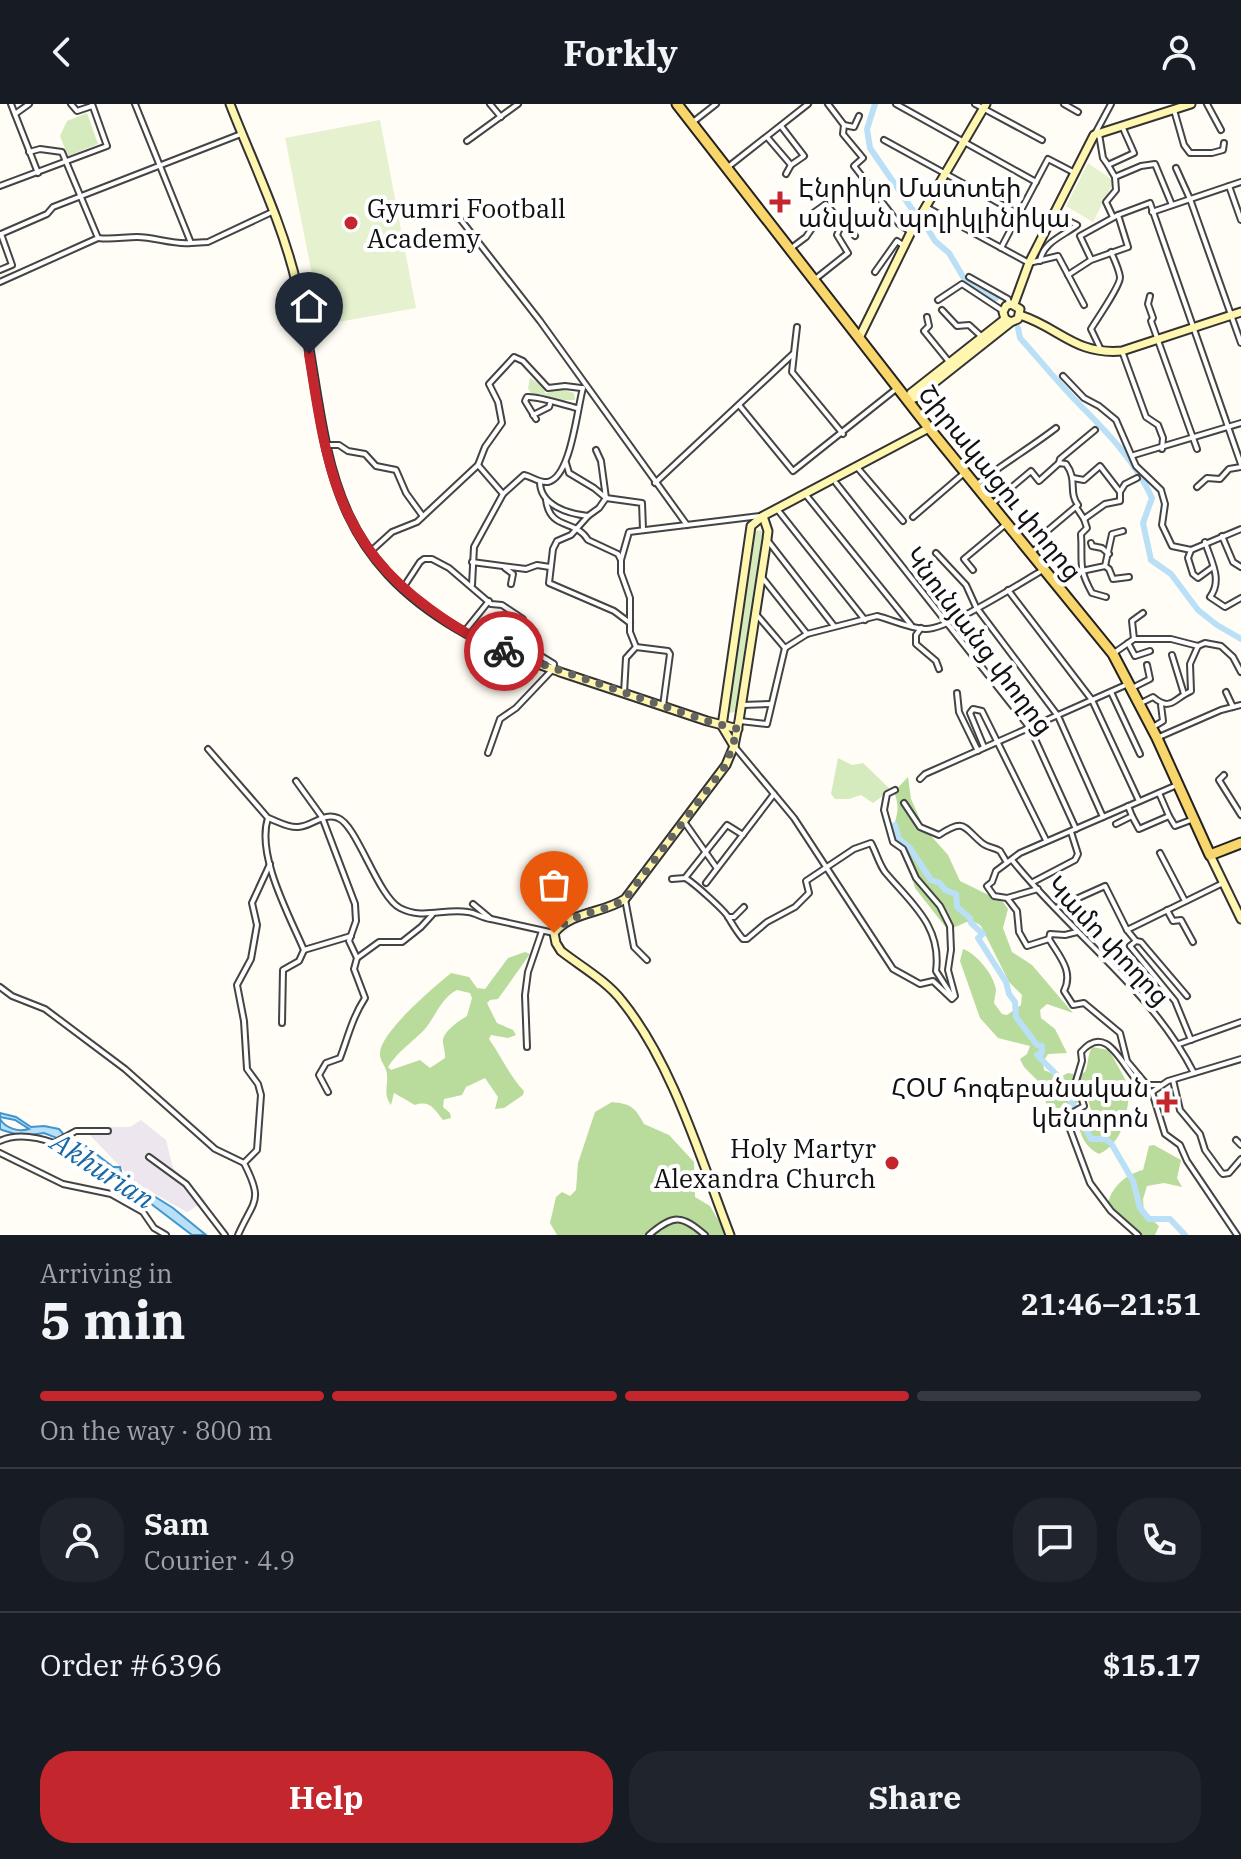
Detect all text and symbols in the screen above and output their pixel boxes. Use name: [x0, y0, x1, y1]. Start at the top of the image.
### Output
text: Forkly: [563, 29, 678, 76]
icon: back: [40, 30, 84, 74]
icon: person: [1157, 30, 1201, 74]
place label: Էնրիկո Մատտեի անվան պոլիկլինիկա: [798, 170, 1070, 234]
place label: Gyumri Football Academy: [367, 191, 566, 255]
marker: Էնրիկո Մատտեի անվան պոլիկլինիկա: [769, 191, 791, 213]
marker: Gyumri Football Academy: [342, 214, 360, 232]
pin: [275, 272, 343, 354]
icon: home: [287, 284, 331, 328]
street label: Շիրակացու փողոց: [912, 377, 1090, 587]
street label: Կնունյանց փողոց: [898, 539, 1062, 741]
courier: [464, 611, 544, 691]
icon: bike: [482, 629, 526, 673]
pin: [520, 851, 588, 933]
icon: bag: [532, 863, 576, 907]
street label: Կամո փողոց: [1040, 868, 1178, 1012]
place label: ՀՕՄ հոգեբանական կենտրոն: [891, 1070, 1149, 1134]
marker: ՀՕՄ հոգեբանական կենտրոն: [1156, 1091, 1178, 1113]
water label: Akhurian: [43, 1122, 162, 1217]
place label: Holy Martyr Alexandra Church: [654, 1131, 876, 1195]
marker: Holy Martyr Alexandra Church: [883, 1154, 901, 1172]
text: Arriving in: [40, 1256, 173, 1290]
text: 21:46–21:51: [1021, 1284, 1201, 1323]
text: 5 min: [40, 1286, 186, 1353]
text: On the way · 800 m: [40, 1413, 273, 1447]
button: person: [40, 1498, 124, 1582]
button: chat: [1013, 1498, 1097, 1582]
button: phone: [1117, 1498, 1201, 1582]
text: Sam: [144, 1504, 209, 1543]
text: Courier · 4.9: [144, 1543, 295, 1577]
text: Order #6396: [40, 1645, 222, 1684]
text: $15.17: [1103, 1645, 1201, 1684]
button: Help: [40, 1751, 613, 1843]
button: Share: [629, 1751, 1201, 1843]

